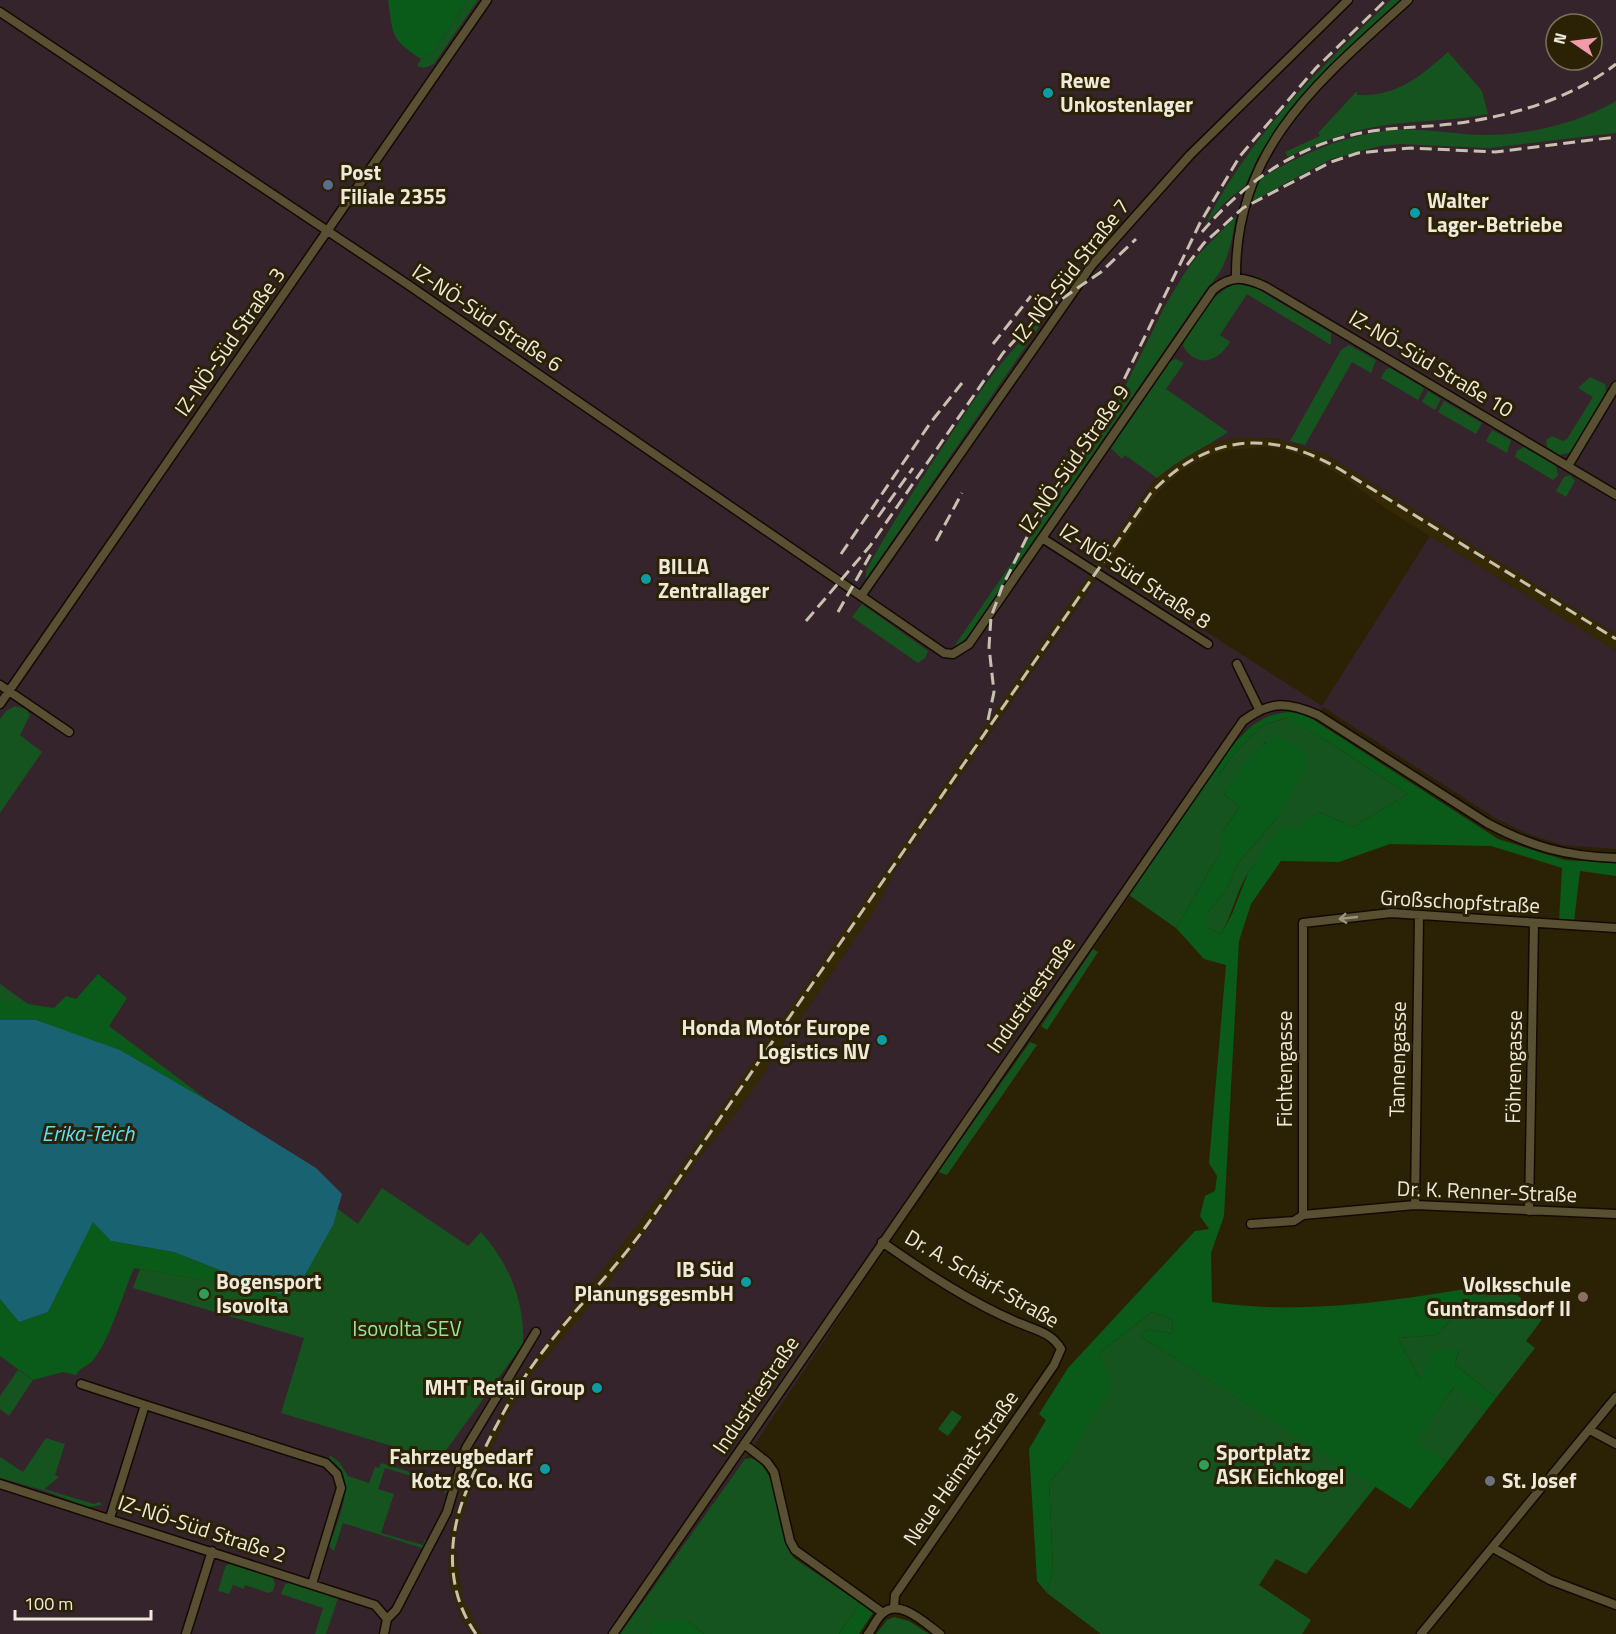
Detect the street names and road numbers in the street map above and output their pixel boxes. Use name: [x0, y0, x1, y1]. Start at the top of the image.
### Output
street label: IZ-NÖ-Süd Straße 7: [1004, 191, 1137, 349]
street label: IZ-NÖ-Süd Straße 6: [406, 255, 569, 379]
street label: IZ-NÖ-Süd Straße 3: [166, 260, 293, 422]
street label: IZ-NÖ-Süd Straße 10: [1343, 301, 1520, 425]
street label: IZ-NÖ-Süd Straße 9: [1010, 377, 1137, 539]
street label: IZ-NÖ-Süd Straße 8: [1053, 514, 1218, 636]
street label: Großschopfstraße: [1379, 881, 1541, 921]
street label: Industriestraße: [978, 930, 1082, 1059]
street label: Tannengasse: [1380, 1001, 1414, 1117]
street label: Föhrengasse: [1496, 1010, 1530, 1124]
street label: Fichtengasse: [1268, 1011, 1300, 1127]
street label: Dr. K. Renner-Straße: [1396, 1172, 1578, 1210]
street label: Dr. A. Schärf-Straße: [899, 1221, 1066, 1335]
street label: Industriestraße: [704, 1329, 806, 1460]
street label: Neue Heimat-Straße: [895, 1383, 1026, 1552]
street label: IZ-NÖ-Süd Straße 2: [114, 1486, 291, 1570]

